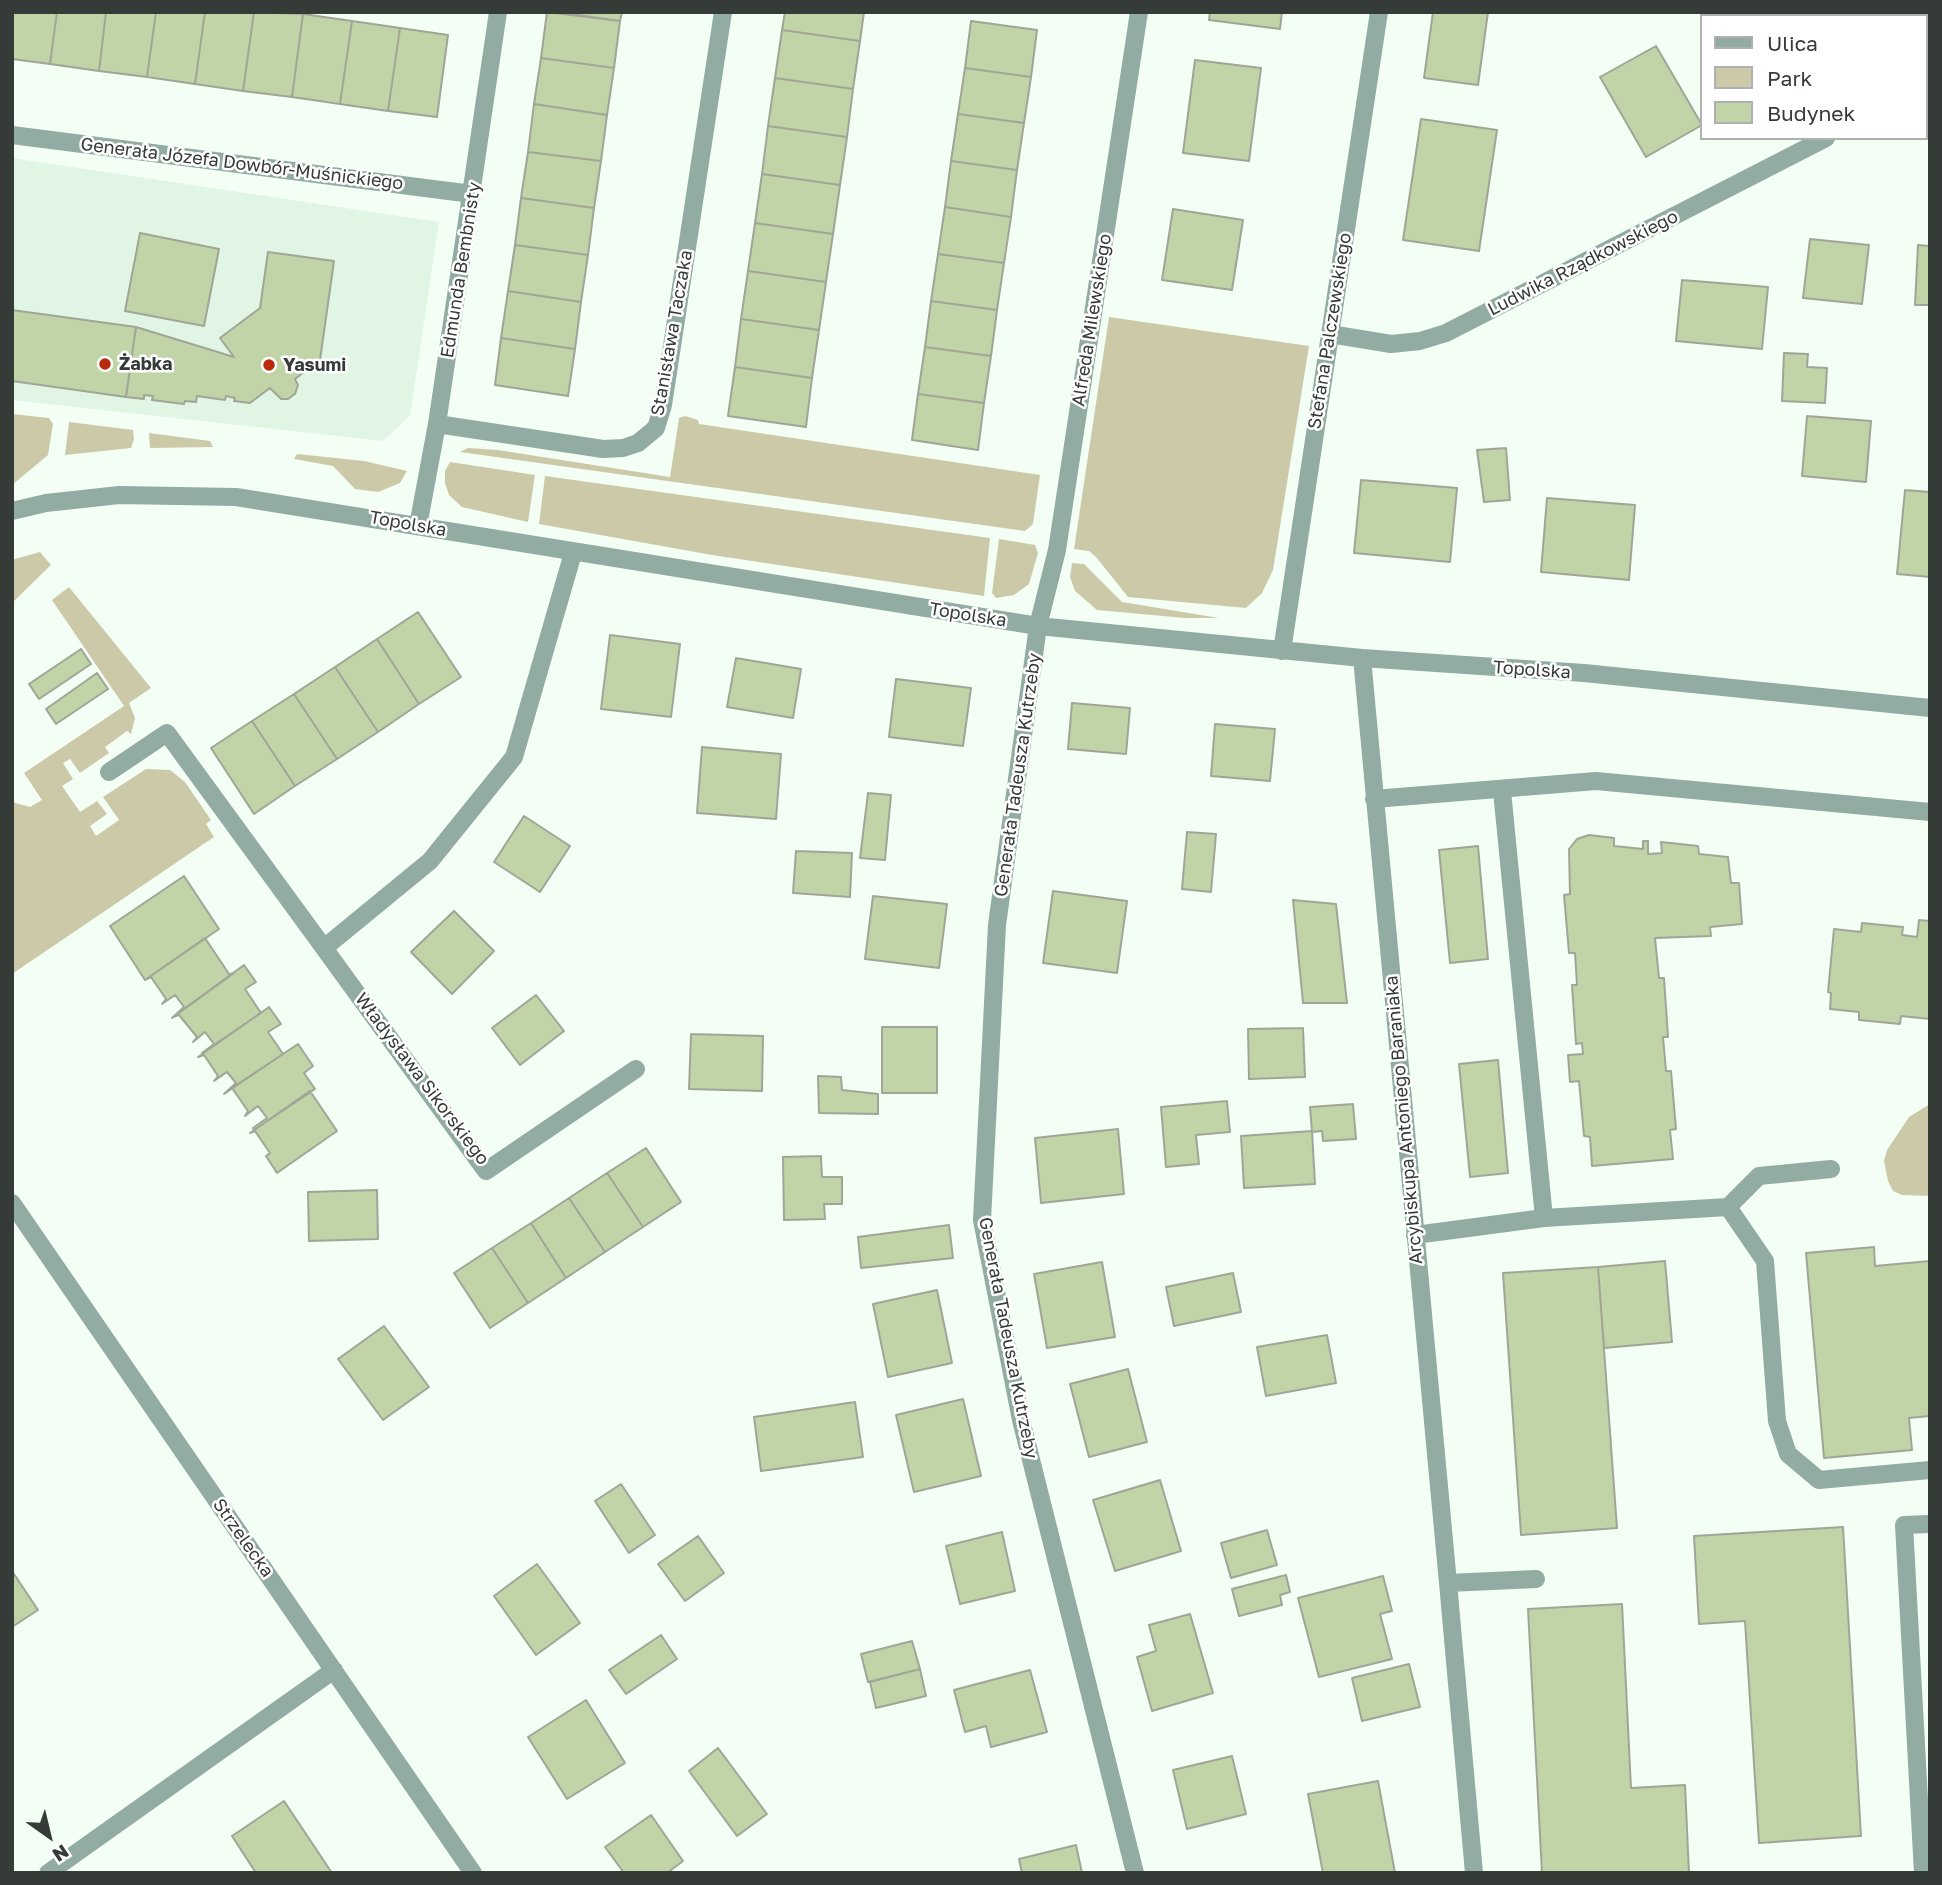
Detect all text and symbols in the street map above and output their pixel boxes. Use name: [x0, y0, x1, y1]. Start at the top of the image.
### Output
legend: [1700, 14, 1928, 140]
text: Ulica: [1767, 30, 1818, 56]
text: Park: [1767, 65, 1812, 91]
text: Budynek: [1767, 100, 1855, 126]
street label: Generała Józefa Dowbór-Muśnickiego: [79, 133, 405, 195]
street label: Edmunda Bembnisty: [436, 180, 486, 360]
street label: Ludwika Rządkowskiego: [1484, 206, 1682, 320]
street label: Stefana Palczewskiego: [1304, 231, 1356, 431]
street label: Alfreda Milewskiego: [1068, 232, 1116, 408]
street label: Stanisława Taczaka: [647, 248, 697, 418]
place label: Żabka: [119, 353, 173, 375]
place label: Yasumi: [283, 354, 346, 376]
marker: Żabka: [97, 356, 113, 372]
marker: Yasumi: [261, 357, 277, 373]
street label: Topolska: [368, 507, 448, 541]
street label: Topolska: [928, 598, 1008, 632]
street label: Generała Tadeusza Kutrzeby: [990, 652, 1046, 898]
street label: Topolska: [1493, 657, 1571, 683]
street label: Arcybiskupa Antoniego Baraniaka: [1381, 975, 1427, 1265]
street label: Władysława Sikorskiego: [350, 989, 494, 1169]
street label: Generała Tadeusza Kutrzeby: [974, 1215, 1042, 1461]
street label: Strzelecka: [208, 1494, 278, 1582]
north arrow: [14, 1801, 84, 1871]
text: N: [49, 1840, 73, 1867]

